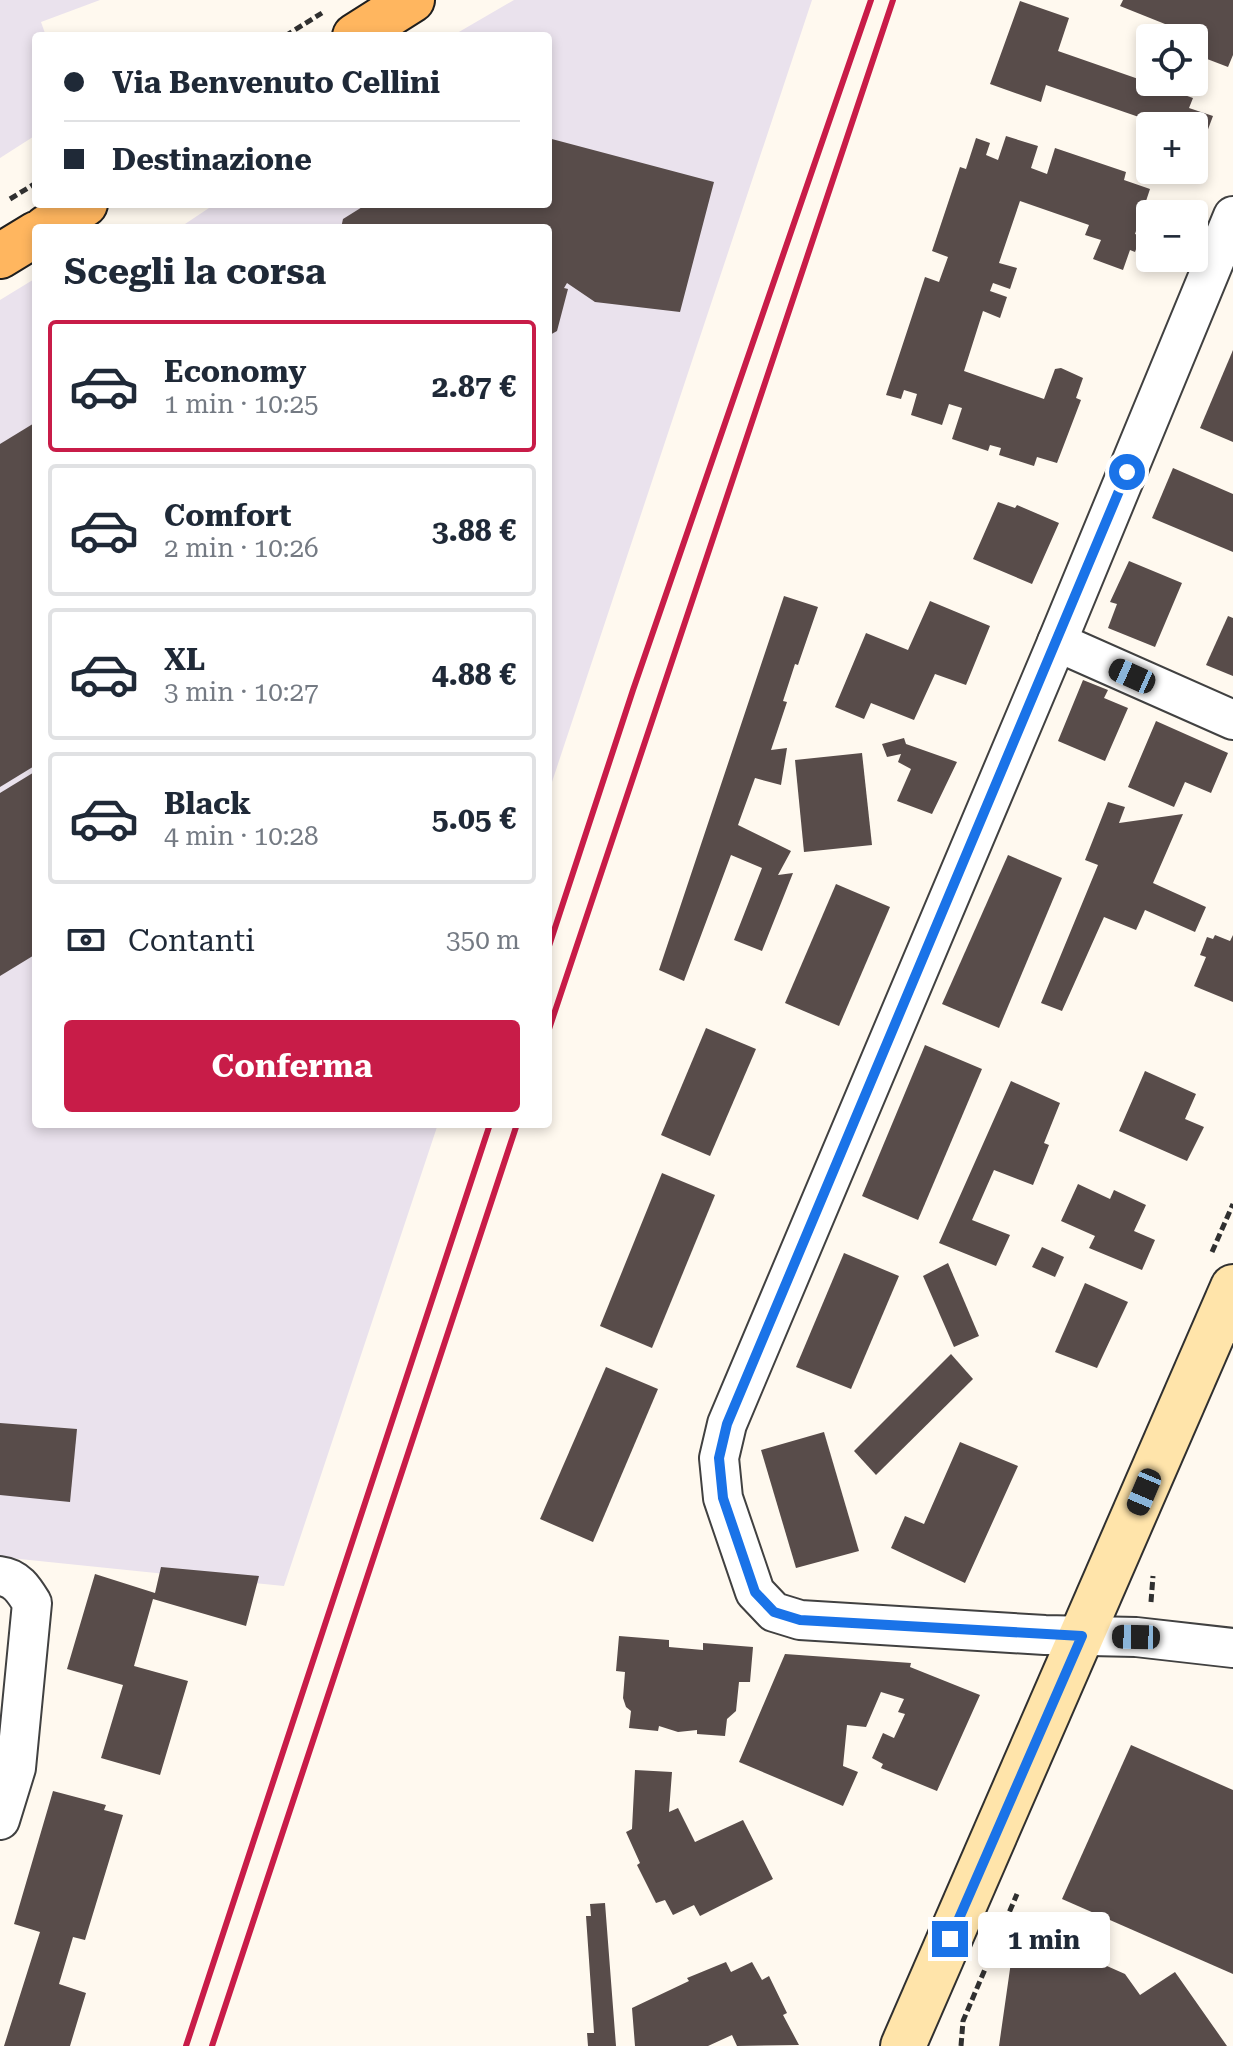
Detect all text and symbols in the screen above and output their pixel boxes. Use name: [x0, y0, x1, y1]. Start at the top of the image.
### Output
map controls: [1136, 24, 1208, 272]
button: locate: [1136, 24, 1208, 96]
text: Via Benvenuto Cellini: [112, 65, 440, 100]
button: +: [1136, 112, 1208, 184]
text: Destinazione: [112, 142, 312, 177]
button: −: [1136, 200, 1208, 272]
text: Scegli la corsa: [64, 251, 326, 293]
icon: car: [68, 350, 140, 422]
text: Economy: [164, 354, 306, 389]
text: 2.87 €: [432, 369, 516, 404]
text: 1 min · 10:25: [164, 389, 319, 419]
route start: [1109, 454, 1145, 490]
icon: car: [68, 494, 140, 566]
text: Comfort: [164, 498, 291, 533]
text: 3.88 €: [432, 513, 516, 548]
text: 2 min · 10:26: [164, 533, 319, 563]
icon: car: [68, 638, 140, 710]
text: XL: [164, 642, 205, 677]
car: [1105, 655, 1159, 697]
text: 4.88 €: [432, 657, 516, 692]
text: 3 min · 10:27: [164, 677, 319, 707]
icon: car: [68, 782, 140, 854]
text: Black: [164, 786, 251, 821]
text: 5.05 €: [432, 801, 516, 836]
text: 4 min · 10:28: [164, 821, 319, 851]
icon: cash: [64, 918, 108, 962]
text: Contanti: [128, 923, 255, 958]
text: 350 m: [446, 925, 520, 955]
button: Conferma: [64, 1020, 520, 1112]
car: [1124, 1465, 1164, 1519]
car: [1112, 1625, 1160, 1649]
callout: 1 min: [978, 1911, 1110, 1967]
route end: [932, 1921, 968, 1957]
text: 1 min: [1008, 1925, 1080, 1955]

